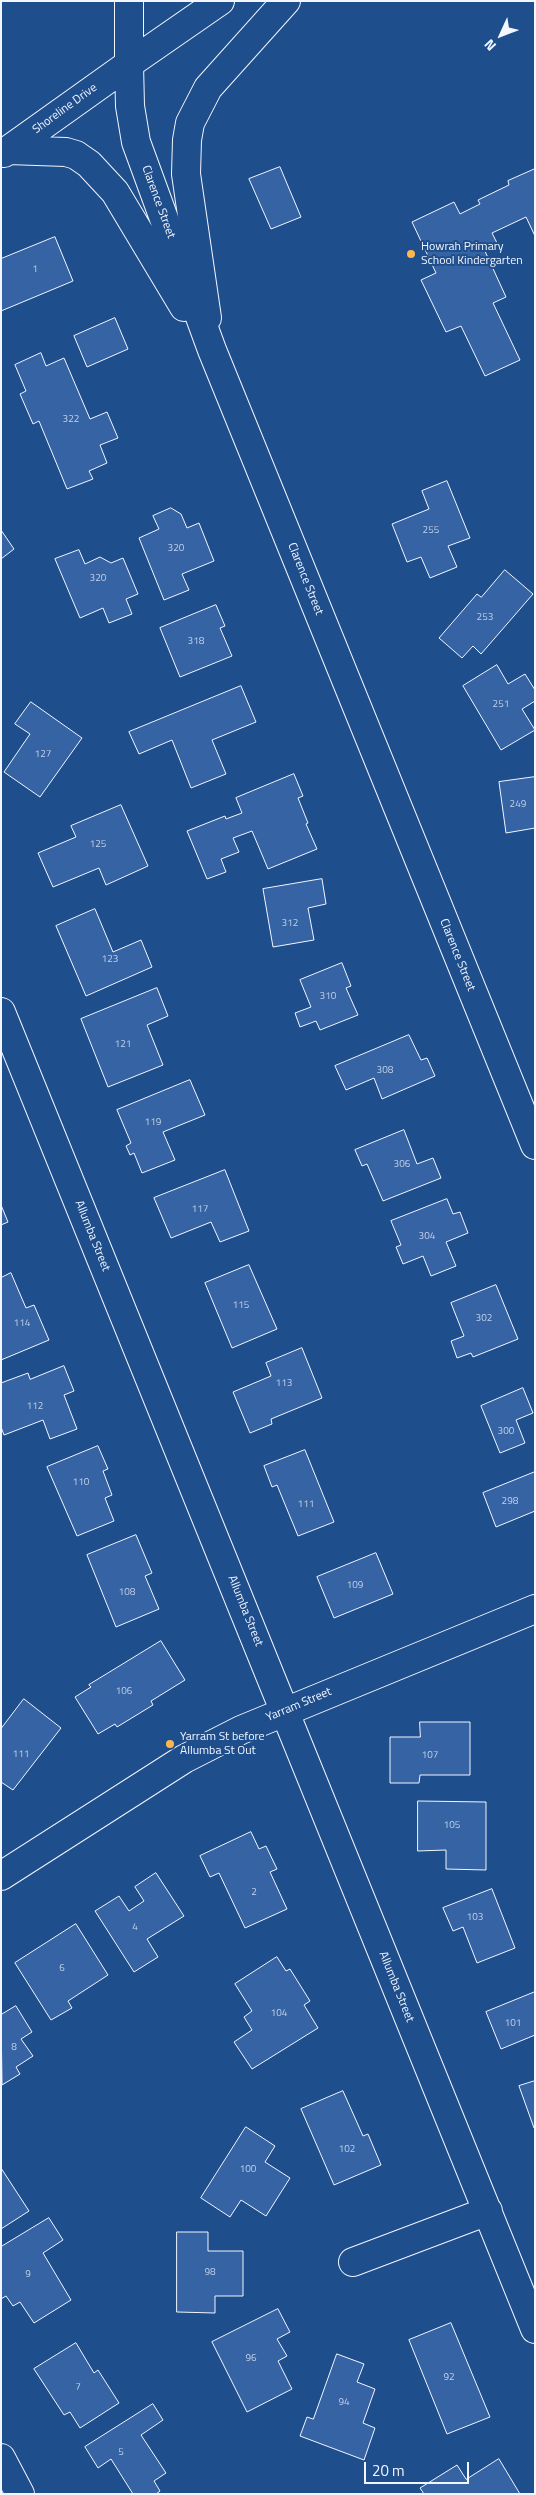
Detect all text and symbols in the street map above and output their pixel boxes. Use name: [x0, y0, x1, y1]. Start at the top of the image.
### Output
north arrow: [476, 10, 526, 60]
text: N: [479, 35, 501, 56]
street label: Shoreline Drive: [30, 81, 100, 137]
street label: Clarence Street: [138, 164, 178, 240]
place label: Howrah Primary School Kindergarten: [421, 240, 523, 268]
marker: Howrah Primary School Kindergarten: [405, 248, 417, 260]
house number: 1: [32, 264, 38, 276]
house number: 322: [63, 414, 79, 426]
house number: 255: [423, 525, 439, 537]
street label: Clarence Street: [284, 541, 326, 617]
house number: 320: [168, 543, 184, 555]
house number: 320: [90, 573, 106, 585]
house number: 253: [477, 612, 493, 624]
house number: 318: [188, 636, 204, 648]
house number: 251: [493, 699, 509, 711]
house number: 127: [35, 749, 51, 761]
house number: 249: [510, 799, 526, 811]
house number: 125: [90, 839, 106, 851]
street label: Clarence Street: [436, 917, 478, 993]
house number: 312: [282, 918, 298, 930]
house number: 123: [102, 954, 118, 966]
house number: 310: [320, 991, 336, 1003]
house number: 121: [115, 1039, 131, 1051]
house number: 308: [377, 1065, 393, 1077]
house number: 119: [145, 1117, 161, 1129]
house number: 306: [394, 1159, 410, 1171]
street label: Allumba Street: [71, 1199, 113, 1273]
house number: 117: [192, 1204, 208, 1216]
house number: 304: [419, 1231, 435, 1243]
house number: 115: [233, 1300, 249, 1312]
house number: 302: [476, 1313, 492, 1325]
house number: 114: [14, 1318, 30, 1330]
house number: 113: [276, 1378, 292, 1390]
house number: 112: [27, 1401, 43, 1413]
house number: 300: [498, 1426, 514, 1438]
house number: 110: [73, 1477, 89, 1489]
house number: 298: [502, 1496, 518, 1508]
house number: 111: [298, 1499, 314, 1511]
street label: Allumba Street: [224, 1574, 266, 1648]
house number: 109: [347, 1580, 363, 1592]
house number: 108: [119, 1587, 135, 1599]
street label: Yarram Street: [264, 1685, 334, 1725]
house number: 106: [116, 1686, 132, 1698]
place label: Yarram St before Allumba St Out: [180, 1730, 265, 1758]
marker: Yarram St before Allumba St Out: [164, 1738, 176, 1750]
house number: 111: [13, 1749, 29, 1761]
house number: 107: [422, 1750, 438, 1762]
house number: 105: [444, 1820, 460, 1832]
house number: 2: [251, 1887, 257, 1899]
house number: 103: [467, 1912, 483, 1924]
house number: 4: [132, 1922, 138, 1934]
street label: Allumba Street: [375, 1950, 417, 2024]
house number: 6: [59, 1963, 65, 1975]
house number: 104: [271, 2008, 287, 2020]
house number: 101: [505, 2018, 521, 2030]
house number: 8: [11, 2042, 17, 2054]
house number: 102: [339, 2144, 355, 2156]
house number: 100: [240, 2164, 256, 2176]
house number: 98: [204, 2267, 216, 2279]
house number: 9: [25, 2269, 31, 2281]
house number: 96: [245, 2353, 257, 2365]
house number: 92: [443, 2372, 455, 2384]
house number: 7: [75, 2382, 81, 2394]
house number: 94: [338, 2397, 350, 2409]
house number: 5: [118, 2447, 124, 2459]
scale bar: [366, 2452, 471, 2484]
text: 20 m: [372, 2459, 405, 2482]

